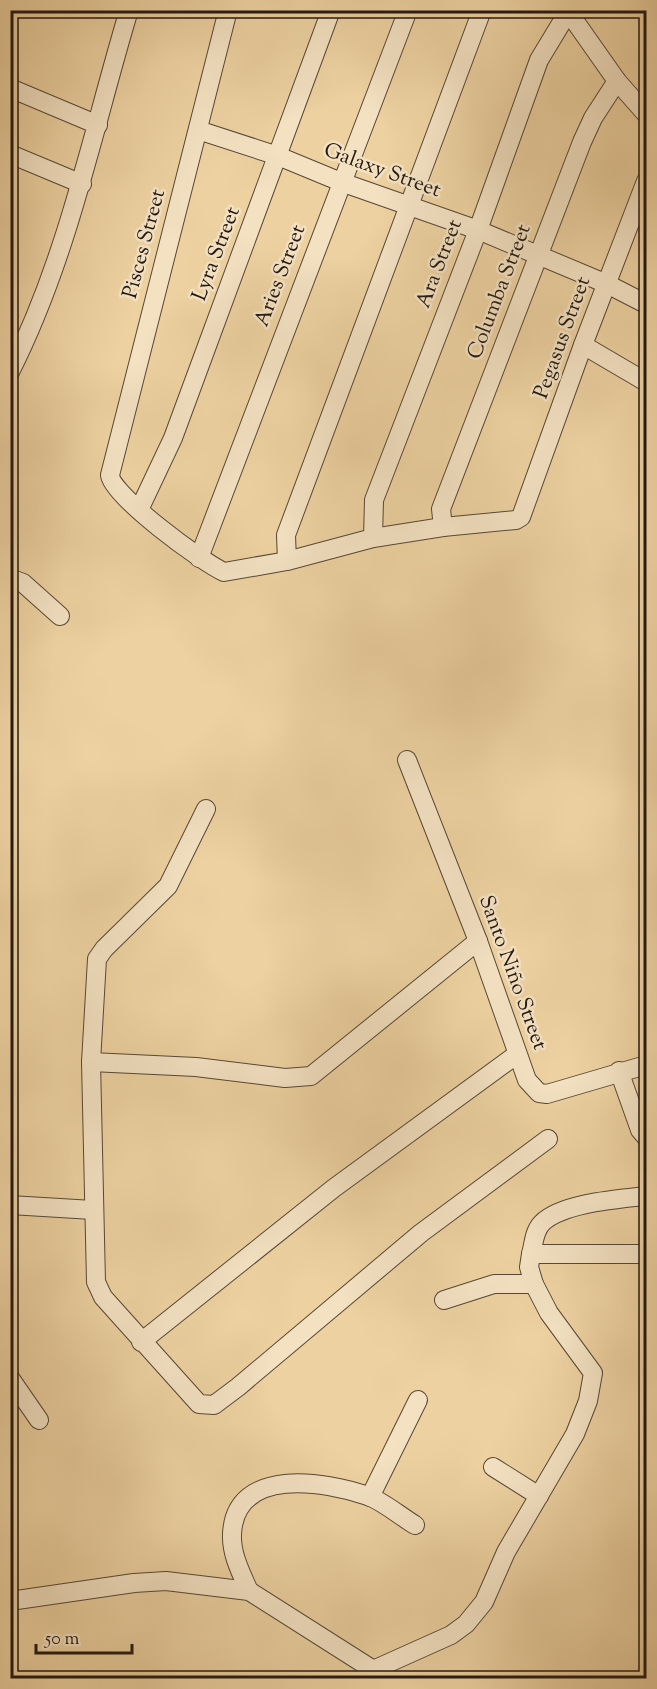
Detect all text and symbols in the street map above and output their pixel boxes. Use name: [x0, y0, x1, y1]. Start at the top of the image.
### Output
street label: Galaxy Street: [319, 136, 445, 206]
street label: Pisces Street: [116, 186, 174, 302]
street label: Lyra Street: [185, 203, 249, 305]
street label: Ara Street: [409, 215, 471, 313]
street label: Columba Street: [460, 220, 540, 364]
street label: Aries Street: [248, 221, 314, 331]
street label: Pegasus Street: [527, 273, 599, 403]
street label: Santo Niño Street: [470, 891, 554, 1055]
scale bar: [36, 1617, 132, 1655]
text: 50 m: [44, 1627, 80, 1653]

